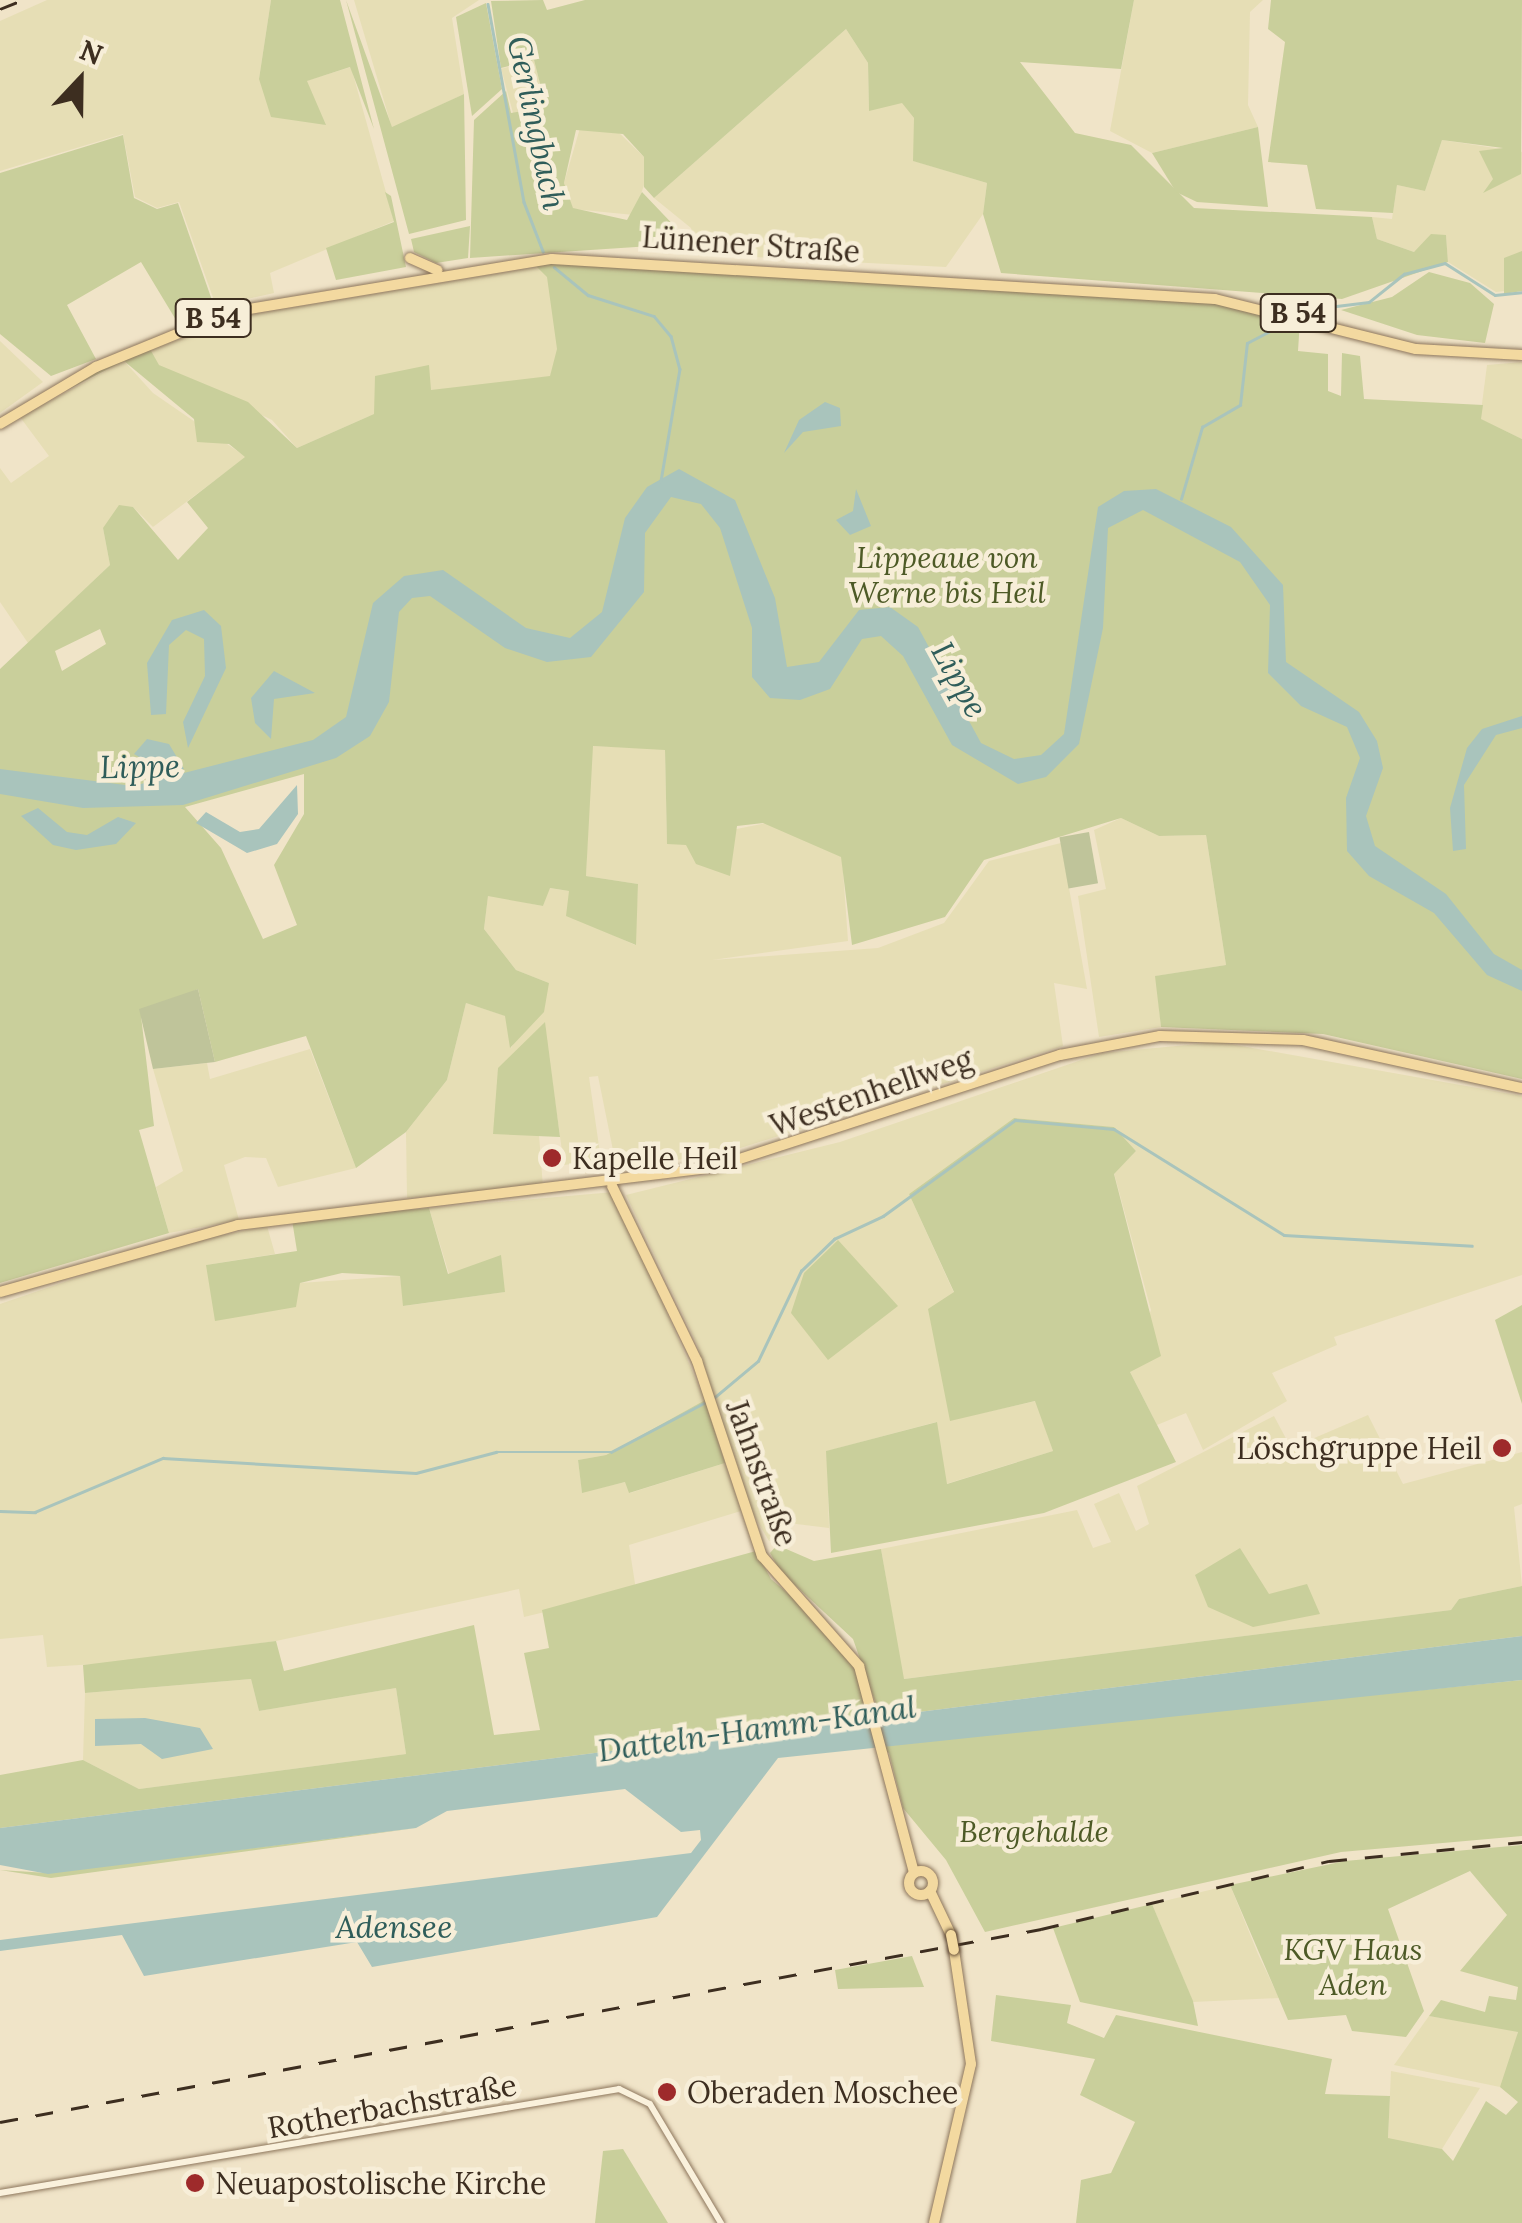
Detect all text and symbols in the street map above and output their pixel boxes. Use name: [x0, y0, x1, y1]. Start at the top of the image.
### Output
north arrow: [30, 30, 130, 130]
text: N: [74, 31, 108, 73]
water label: Gerlingbach: [499, 33, 573, 213]
street label: Lünener Straße: [641, 218, 861, 270]
road number: B 54: [1258, 290, 1338, 336]
road number: B 54: [173, 295, 253, 341]
park label: Lippeaue von Werne bis Heil: [848, 539, 1046, 610]
water label: Lippe: [923, 636, 995, 724]
water label: Lippe: [99, 747, 181, 787]
street label: Westenhellweg: [765, 1040, 977, 1144]
place label: Kapelle Heil: [572, 1140, 738, 1176]
marker: Kapelle Heil: [541, 1147, 563, 1169]
street label: Jahnstraße: [719, 1395, 805, 1551]
place label: Löschgruppe Heil: [1236, 1430, 1482, 1466]
marker: Löschgruppe Heil: [1491, 1437, 1513, 1459]
water label: Datteln-Hamm-Kanal: [595, 1688, 919, 1770]
park label: Bergehalde: [959, 1813, 1109, 1849]
water label: Adensee: [336, 1908, 452, 1946]
park label: KGV Haus Aden: [1284, 1931, 1422, 2002]
street label: Rotherbachstraße: [265, 2066, 519, 2146]
place label: Oberaden Moschee: [687, 2074, 958, 2110]
marker: Oberaden Moschee: [656, 2081, 678, 2103]
place label: Neuapostolische Kirche: [215, 2165, 546, 2201]
marker: Neuapostolische Kirche: [184, 2172, 206, 2194]

